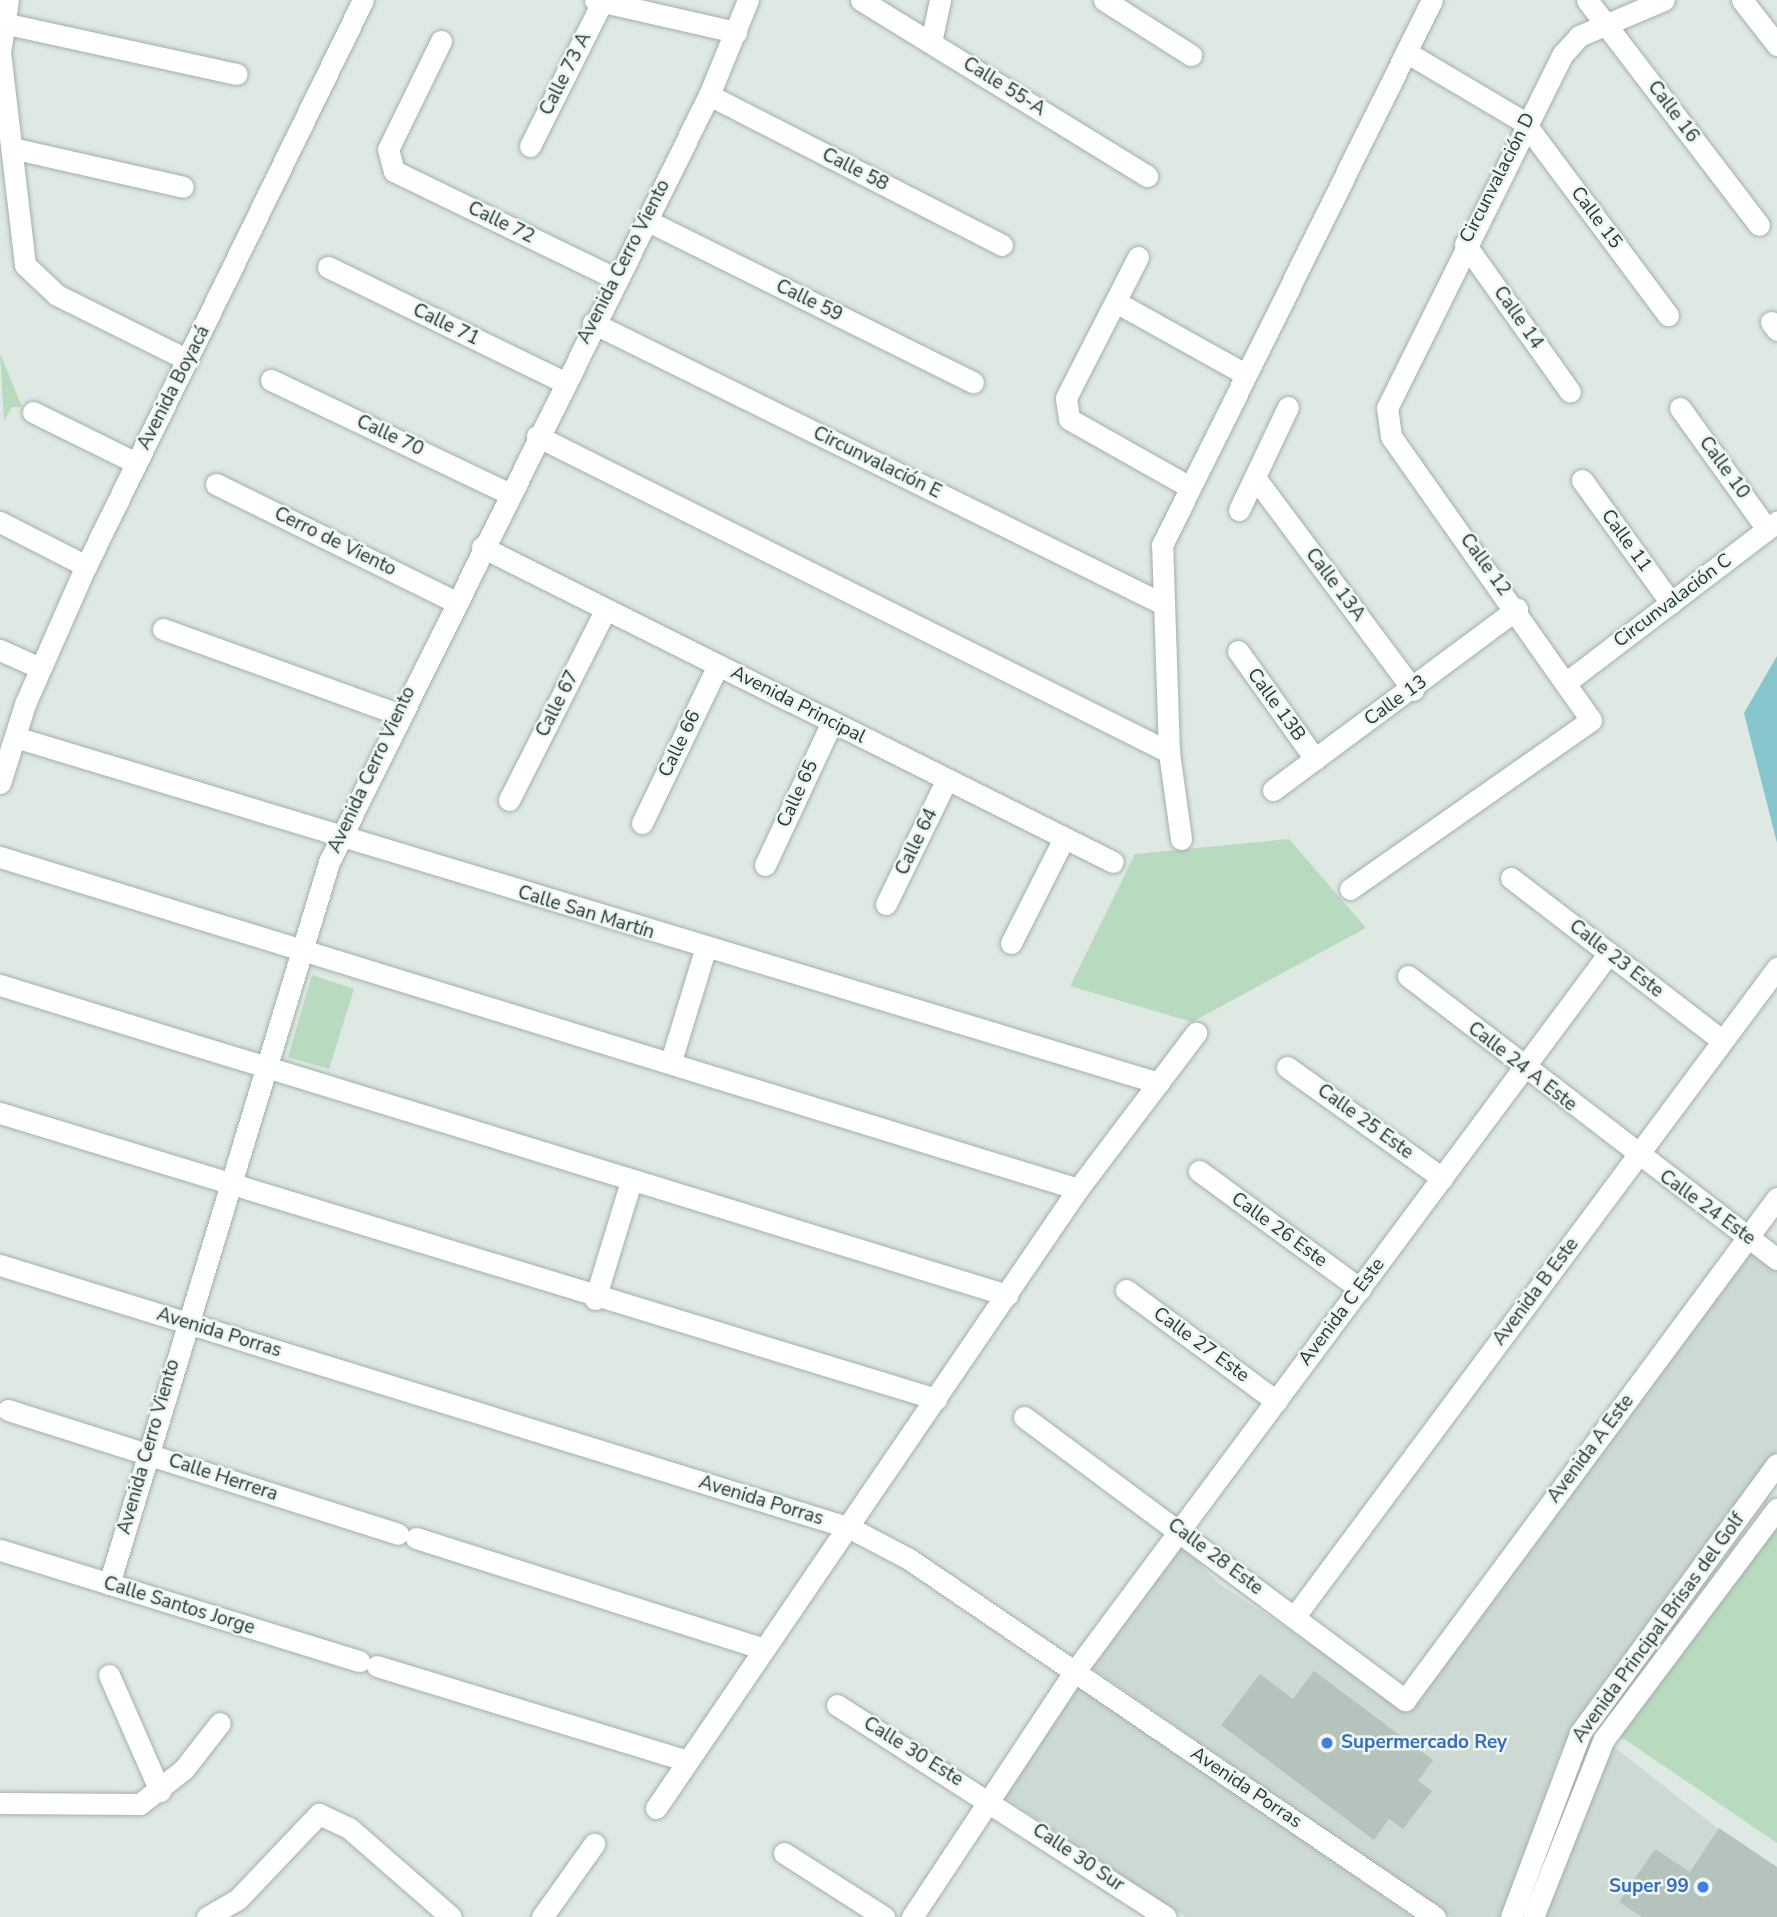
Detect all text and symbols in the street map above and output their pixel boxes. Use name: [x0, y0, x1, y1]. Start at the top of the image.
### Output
street label: Calle 73 A: [535, 29, 597, 119]
street label: Calle 55-A: [959, 53, 1049, 121]
street label: Calle 16: [1642, 77, 1704, 147]
street label: Circunvalación D: [1455, 109, 1541, 247]
street label: Calle 58: [818, 144, 892, 196]
street label: Avenida Cerro Viento: [573, 176, 675, 348]
street label: Calle 15: [1565, 183, 1627, 253]
street label: Calle 72: [464, 197, 538, 249]
street label: Calle 59: [772, 275, 846, 327]
street label: Calle 14: [1488, 282, 1548, 354]
street label: Calle 71: [409, 299, 483, 351]
street label: Avenida Boyacá: [133, 322, 215, 454]
street label: Calle 70: [353, 411, 427, 461]
street label: Circunvalación E: [809, 422, 945, 504]
street label: Calle 10: [1694, 432, 1754, 504]
street label: Cerro de Viento: [270, 503, 400, 581]
street label: Calle 11: [1596, 505, 1656, 577]
street label: Calle 12: [1455, 529, 1515, 601]
street label: Calle 13A: [1300, 544, 1370, 626]
street label: Circunvalación C: [1610, 549, 1736, 653]
street label: Avenida Principal: [727, 661, 869, 749]
street label: Calle 13B: [1242, 664, 1310, 746]
street label: Calle 67: [532, 667, 584, 741]
street label: Calle 13: [1360, 671, 1432, 731]
street label: Avenida Cerro Viento: [323, 683, 421, 857]
street label: Calle 66: [654, 707, 706, 781]
street label: Calle 65: [773, 757, 823, 831]
street label: Calle 64: [891, 805, 943, 879]
street label: Calle San Martín: [515, 881, 657, 945]
street label: Calle 23 Este: [1564, 915, 1668, 1003]
street label: Calle 24 A Este: [1463, 1017, 1581, 1117]
street label: Calle 25 Este: [1313, 1080, 1417, 1164]
street label: Calle 24 Este: [1655, 1166, 1759, 1250]
street label: Calle 26 Este: [1227, 1188, 1331, 1272]
street label: Avenida B Este: [1488, 1234, 1584, 1350]
street label: Avenida C Este: [1294, 1254, 1390, 1370]
street label: Avenida Porras: [154, 1303, 284, 1363]
street label: Calle 27 Este: [1149, 1303, 1253, 1387]
street label: Avenida Cerro Viento: [113, 1357, 185, 1537]
street label: Avenida A Este: [1543, 1390, 1639, 1508]
street label: Calle Herrera: [165, 1450, 281, 1506]
street label: Avenida Porras: [696, 1471, 826, 1531]
street label: Avenida Principal Brisas del Golf: [1568, 1509, 1750, 1747]
street label: Calle 28 Este: [1163, 1514, 1267, 1600]
street label: Calle Santos Jorge: [101, 1572, 257, 1640]
street label: Calle 30 Este: [859, 1712, 967, 1792]
place label: Supermercado Rey: [1341, 1732, 1507, 1754]
marker: Supermercado Rey: [1319, 1735, 1335, 1751]
street label: Avenida Porras: [1186, 1742, 1306, 1834]
street label: Calle 30 Sur: [1028, 1819, 1128, 1897]
place label: Super 99: [1609, 1876, 1689, 1898]
marker: Super 99: [1695, 1879, 1711, 1895]

